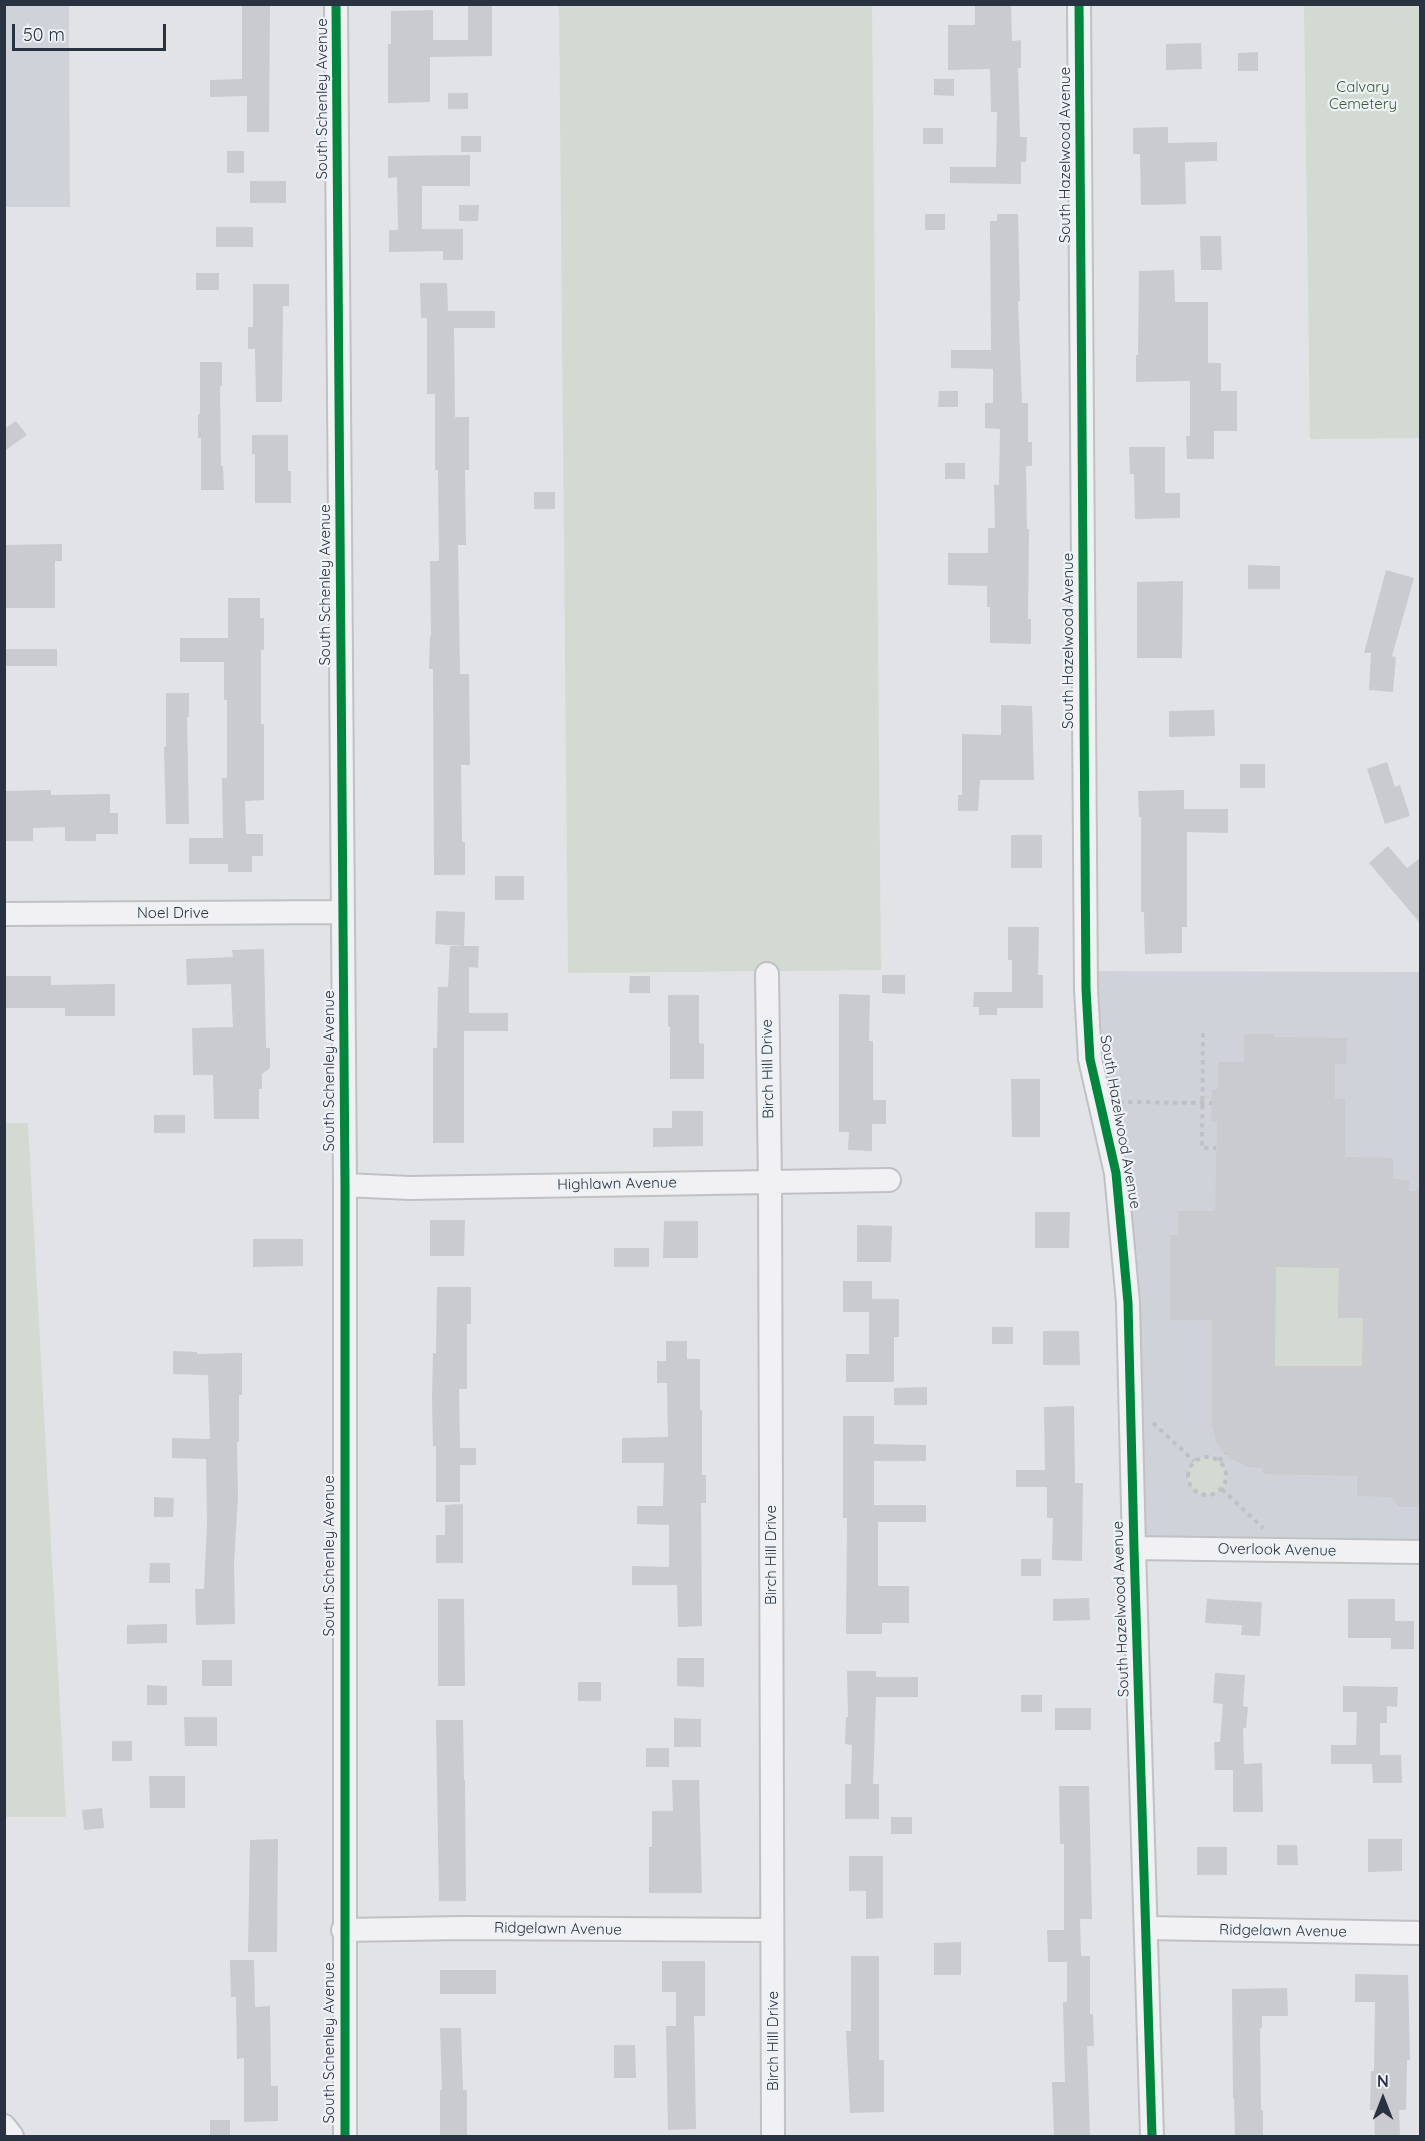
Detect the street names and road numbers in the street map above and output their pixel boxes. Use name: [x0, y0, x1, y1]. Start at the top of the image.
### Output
street label: South Schenley Avenue: [313, 18, 331, 180]
street label: South Hazelwood Avenue: [1056, 67, 1074, 243]
street label: South Schenley Avenue: [316, 504, 334, 666]
street label: South Hazelwood Avenue: [1059, 553, 1077, 729]
street label: Noel Drive: [137, 904, 209, 922]
street label: South Schenley Avenue: [320, 990, 338, 1152]
street label: Birch Hill Drive: [758, 1019, 778, 1119]
street label: South Hazelwood Avenue: [1096, 1034, 1144, 1210]
street label: Highlawn Avenue: [557, 1174, 677, 1194]
street label: South Schenley Avenue: [320, 1475, 338, 1637]
street label: Birch Hill Drive: [762, 1505, 780, 1605]
street label: South Hazelwood Avenue: [1109, 1521, 1133, 1697]
street label: Overlook Avenue: [1218, 1540, 1336, 1560]
street label: Ridgelawn Avenue: [494, 1919, 622, 1939]
street label: Ridgelawn Avenue: [1219, 1921, 1347, 1941]
street label: South Schenley Avenue: [320, 1962, 338, 2124]
street label: Birch Hill Drive: [764, 1991, 782, 2091]

